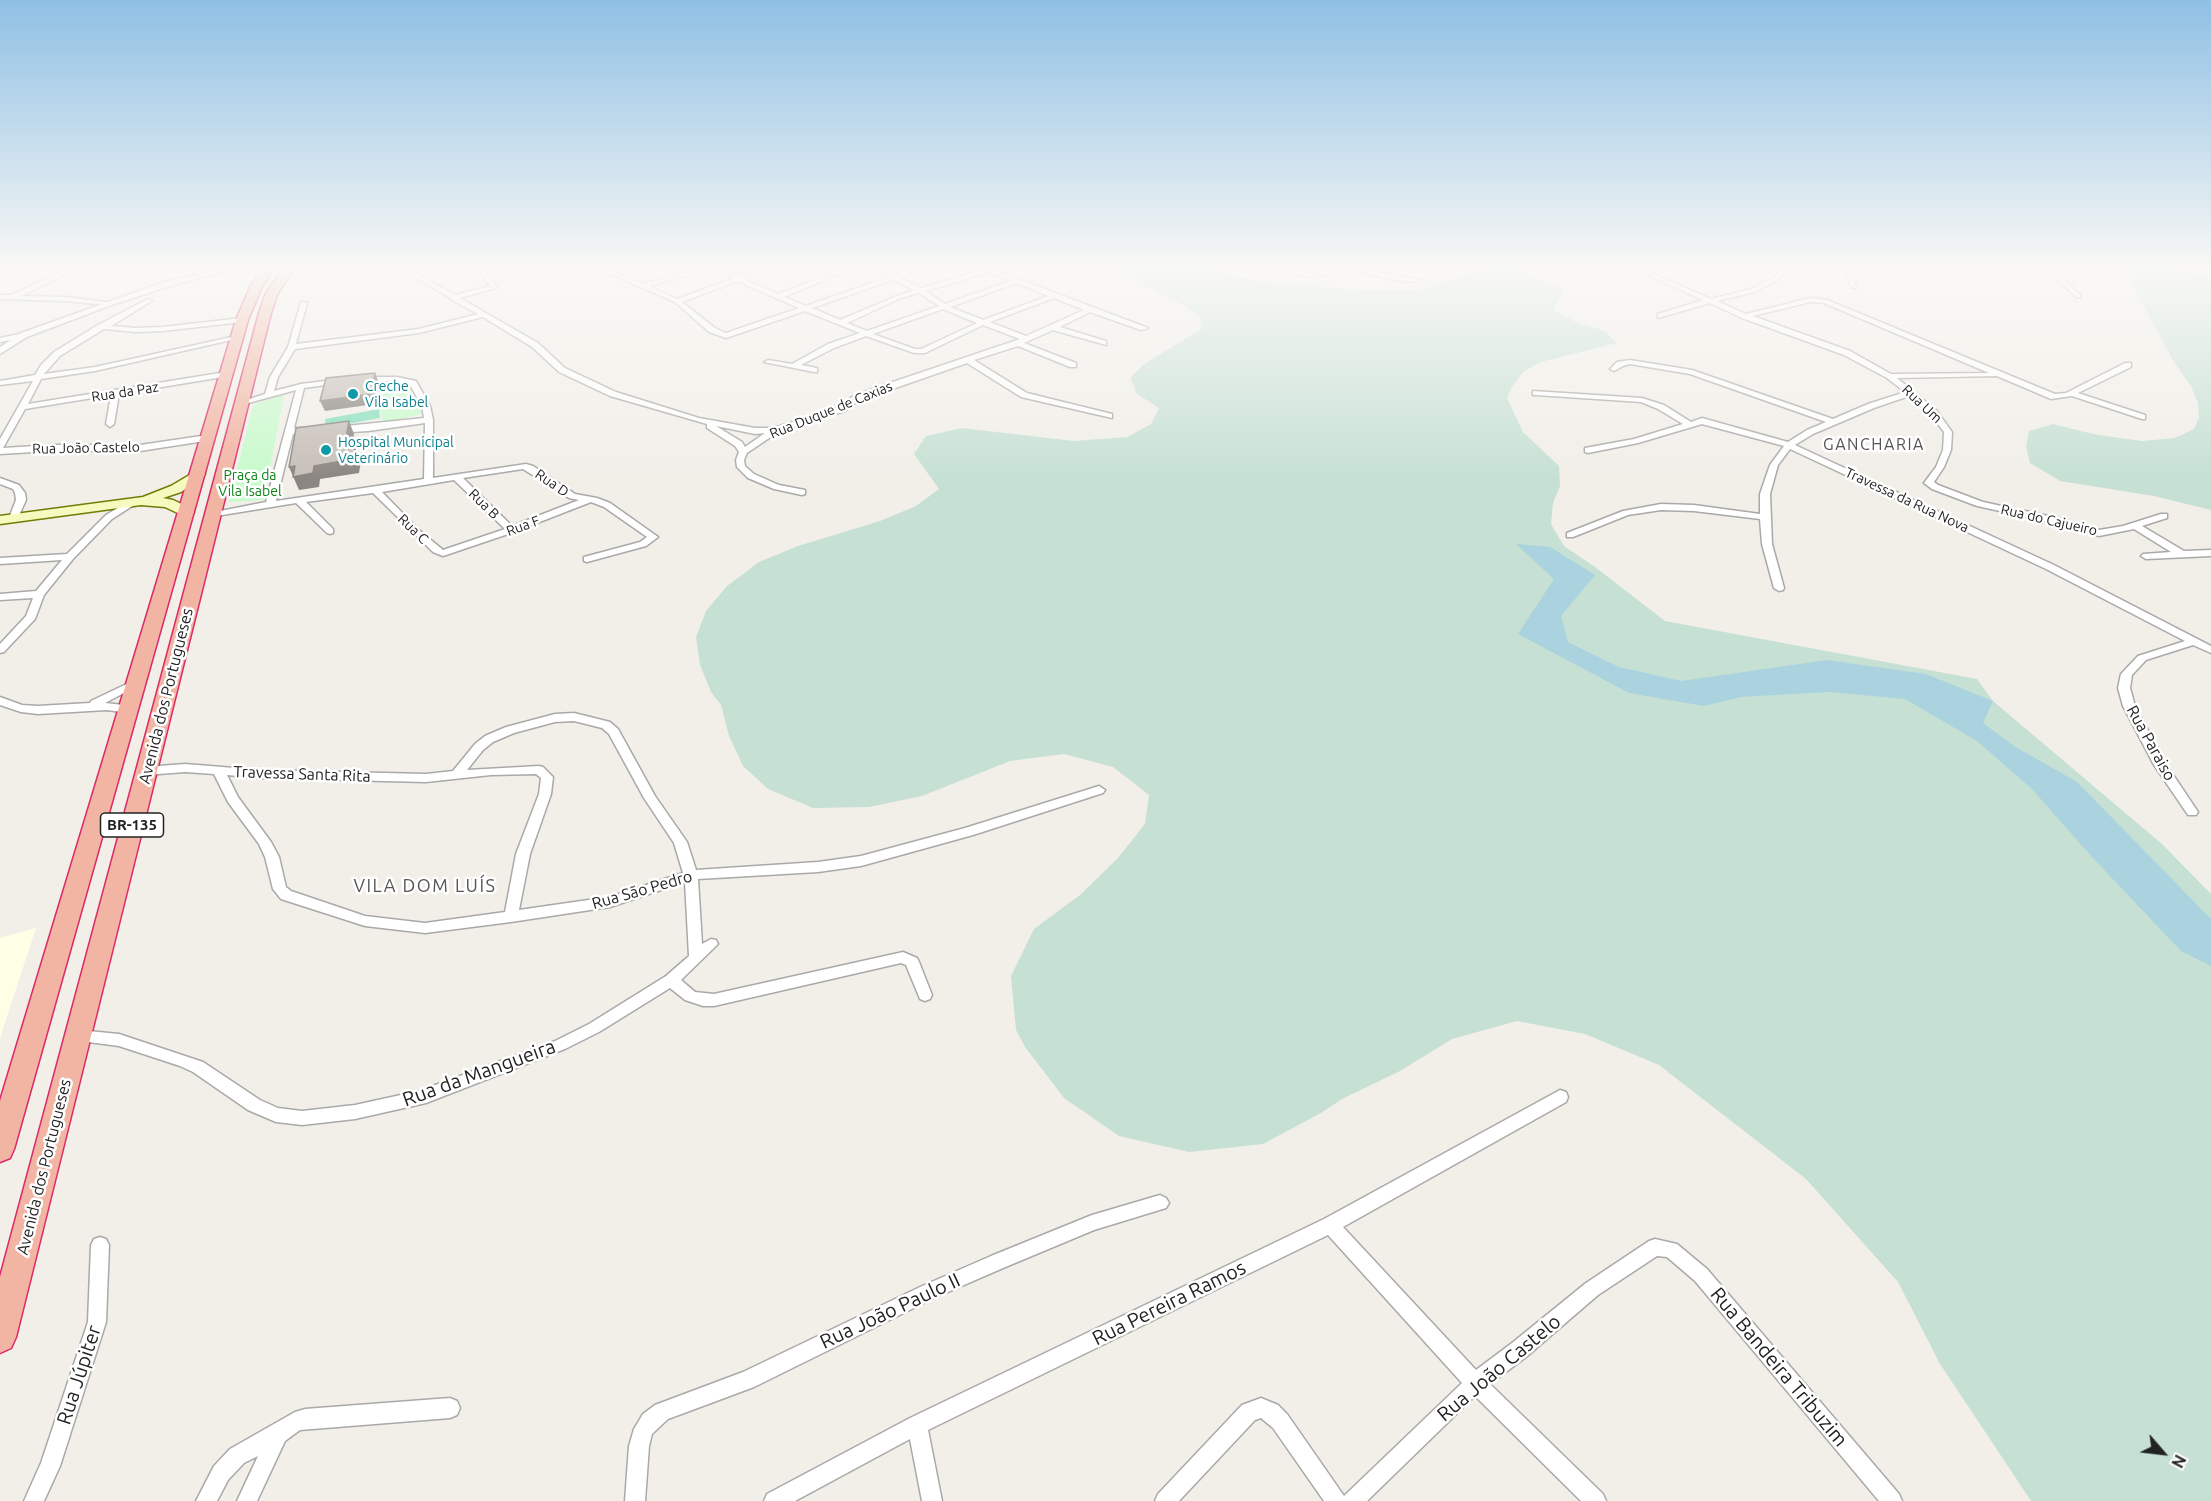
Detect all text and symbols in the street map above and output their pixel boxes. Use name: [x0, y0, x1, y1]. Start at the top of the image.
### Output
street label: Rua da Paz: [90, 378, 160, 406]
place label: Creche Vila Isabel: [365, 378, 428, 410]
street label: Rua Duque de Caxias: [767, 378, 895, 442]
street label: Rua Um: [1898, 381, 1946, 427]
marker: Creche Vila Isabel: [346, 387, 360, 401]
place label: Hospital Municipal Veterinário: [338, 434, 454, 466]
district label: GANCHARIA: [1823, 435, 1925, 455]
street label: Rua João Castelo: [32, 439, 140, 457]
marker: Hospital Municipal Veterinário: [319, 443, 333, 457]
street label: Travessa da Rua Nova: [1842, 464, 1972, 536]
street label: Rua D: [532, 466, 572, 500]
park label: Praça da Vila Isabel: [218, 467, 282, 500]
street label: Rua B: [465, 485, 503, 523]
street label: Rua do Cajueiro: [1999, 501, 2099, 539]
street label: Rua C: [394, 511, 432, 547]
street label: Rua F: [504, 512, 542, 540]
street label: Avenida dos Portugueses: [135, 606, 197, 786]
street label: Rua Paraiso: [2122, 702, 2180, 784]
street label: Travessa Santa Rita: [233, 762, 371, 786]
road number: BR-135: [100, 813, 164, 837]
street label: Rua São Pedro: [590, 867, 694, 913]
district label: VILA DOM LUÍS: [354, 875, 496, 897]
street label: Rua da Mangueira: [399, 1034, 559, 1112]
street label: Avenida dos Portugueses: [13, 1077, 75, 1257]
street label: Rua Pereira Ramos: [1088, 1255, 1250, 1351]
street label: Rua João Paulo II: [816, 1268, 964, 1354]
street label: Rua Bandeira Tribuzim: [1705, 1282, 1853, 1452]
street label: Rua João Castelo: [1432, 1309, 1566, 1427]
street label: Rua Júpiter: [52, 1322, 106, 1428]
north arrow: [2133, 1423, 2193, 1483]
text: N: [2168, 1452, 2190, 1471]

